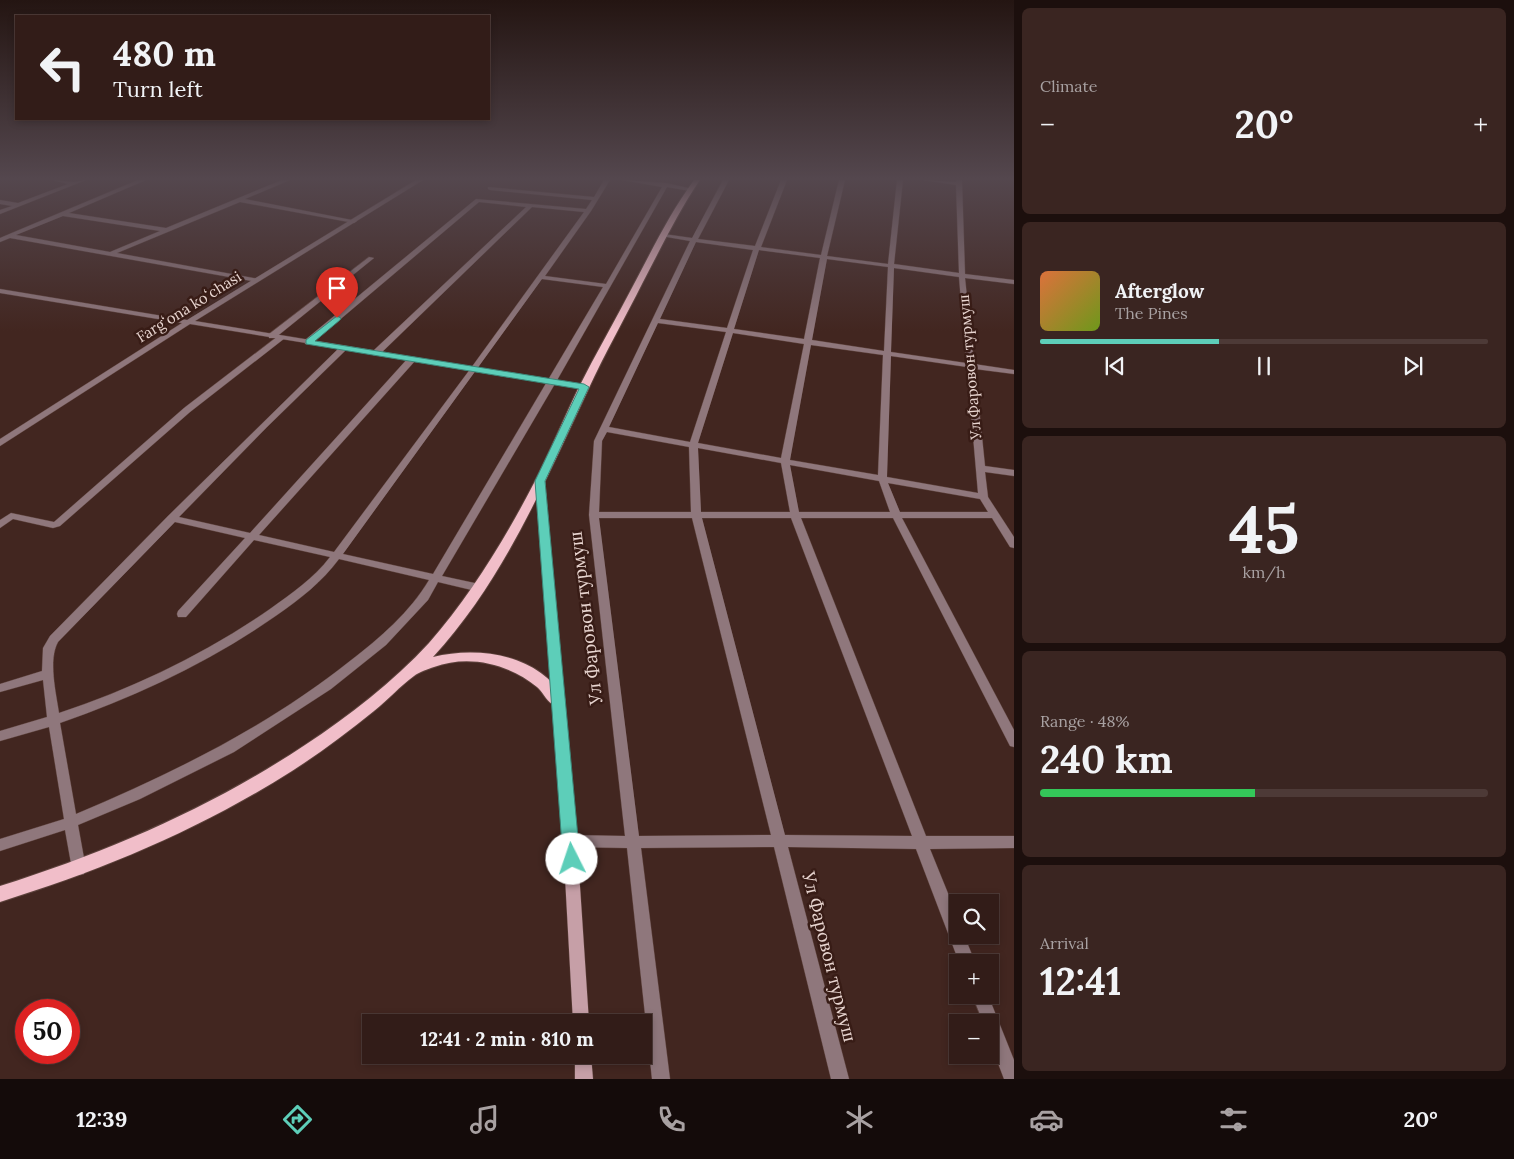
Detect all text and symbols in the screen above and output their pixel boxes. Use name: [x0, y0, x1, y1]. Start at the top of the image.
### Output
text: 480 m: [113, 31, 216, 76]
icon: left: [30, 35, 95, 100]
text: Turn left: [113, 75, 203, 103]
text: Climate: [1040, 76, 1097, 96]
text: 20°: [1235, 100, 1293, 148]
text: −: [1040, 107, 1055, 143]
text: +: [1473, 107, 1488, 143]
street label: Fargʻona koʻchasi: [133, 267, 245, 346]
pin: [316, 267, 358, 318]
icon: arrive: [323, 274, 351, 302]
text: Afterglow: [1115, 279, 1204, 303]
street label: Ул Фаровон турмуш: [954, 294, 985, 441]
text: The Pines: [1115, 303, 1188, 323]
icon: previous: [1101, 352, 1129, 380]
icon: pause: [1250, 352, 1278, 380]
icon: next: [1399, 352, 1427, 380]
text: 45: [1229, 488, 1299, 571]
street label: Ул Фаровон турмуш: [563, 530, 608, 707]
text: km/h: [1242, 562, 1286, 582]
text: Range · 48%: [1040, 711, 1129, 731]
text: 240 km: [1040, 735, 1173, 783]
position arrow: [545, 832, 597, 884]
street label: Ул Фаровон турмуш: [797, 869, 862, 1044]
map controls: [949, 894, 999, 1064]
button: search: [949, 894, 999, 944]
text: Arrival: [1040, 933, 1089, 953]
button: +: [949, 954, 999, 1004]
text: 12:41: [1040, 957, 1121, 1005]
speed limit sign: 50: [15, 999, 80, 1064]
button: −: [949, 1014, 999, 1064]
text: 12:41 · 2 min · 810 m: [420, 1027, 594, 1051]
icon: directions: [280, 1102, 315, 1137]
icon: music: [467, 1102, 502, 1137]
icon: phone: [654, 1102, 689, 1137]
icon: climate: [842, 1102, 877, 1137]
icon: car: [1029, 1102, 1064, 1137]
icon: filters: [1216, 1102, 1251, 1137]
text: 12:39: [76, 1105, 127, 1133]
text: 20°: [1404, 1105, 1438, 1133]

